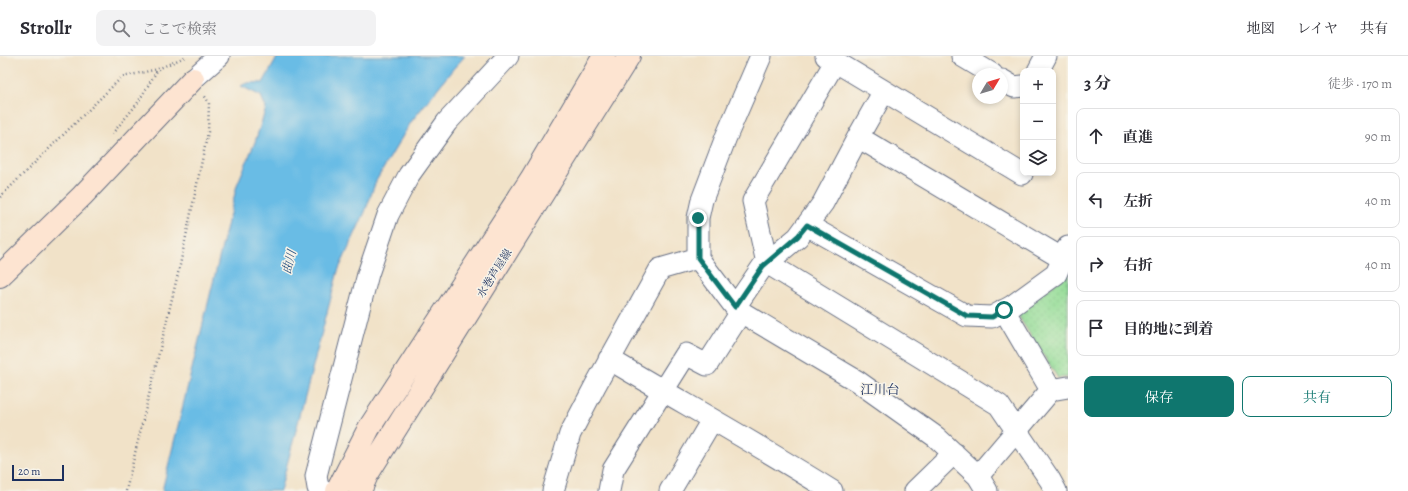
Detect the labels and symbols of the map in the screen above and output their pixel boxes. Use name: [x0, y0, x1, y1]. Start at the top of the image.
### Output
north arrow: [972, 68, 1008, 104]
route end: [689, 209, 707, 227]
water label: 曲川: [278, 246, 300, 276]
street label: 水巻芦屋線: [473, 246, 515, 301]
route start: [995, 301, 1013, 319]
district label: 江川台: [860, 381, 900, 398]
scale bar: [12, 463, 64, 482]

